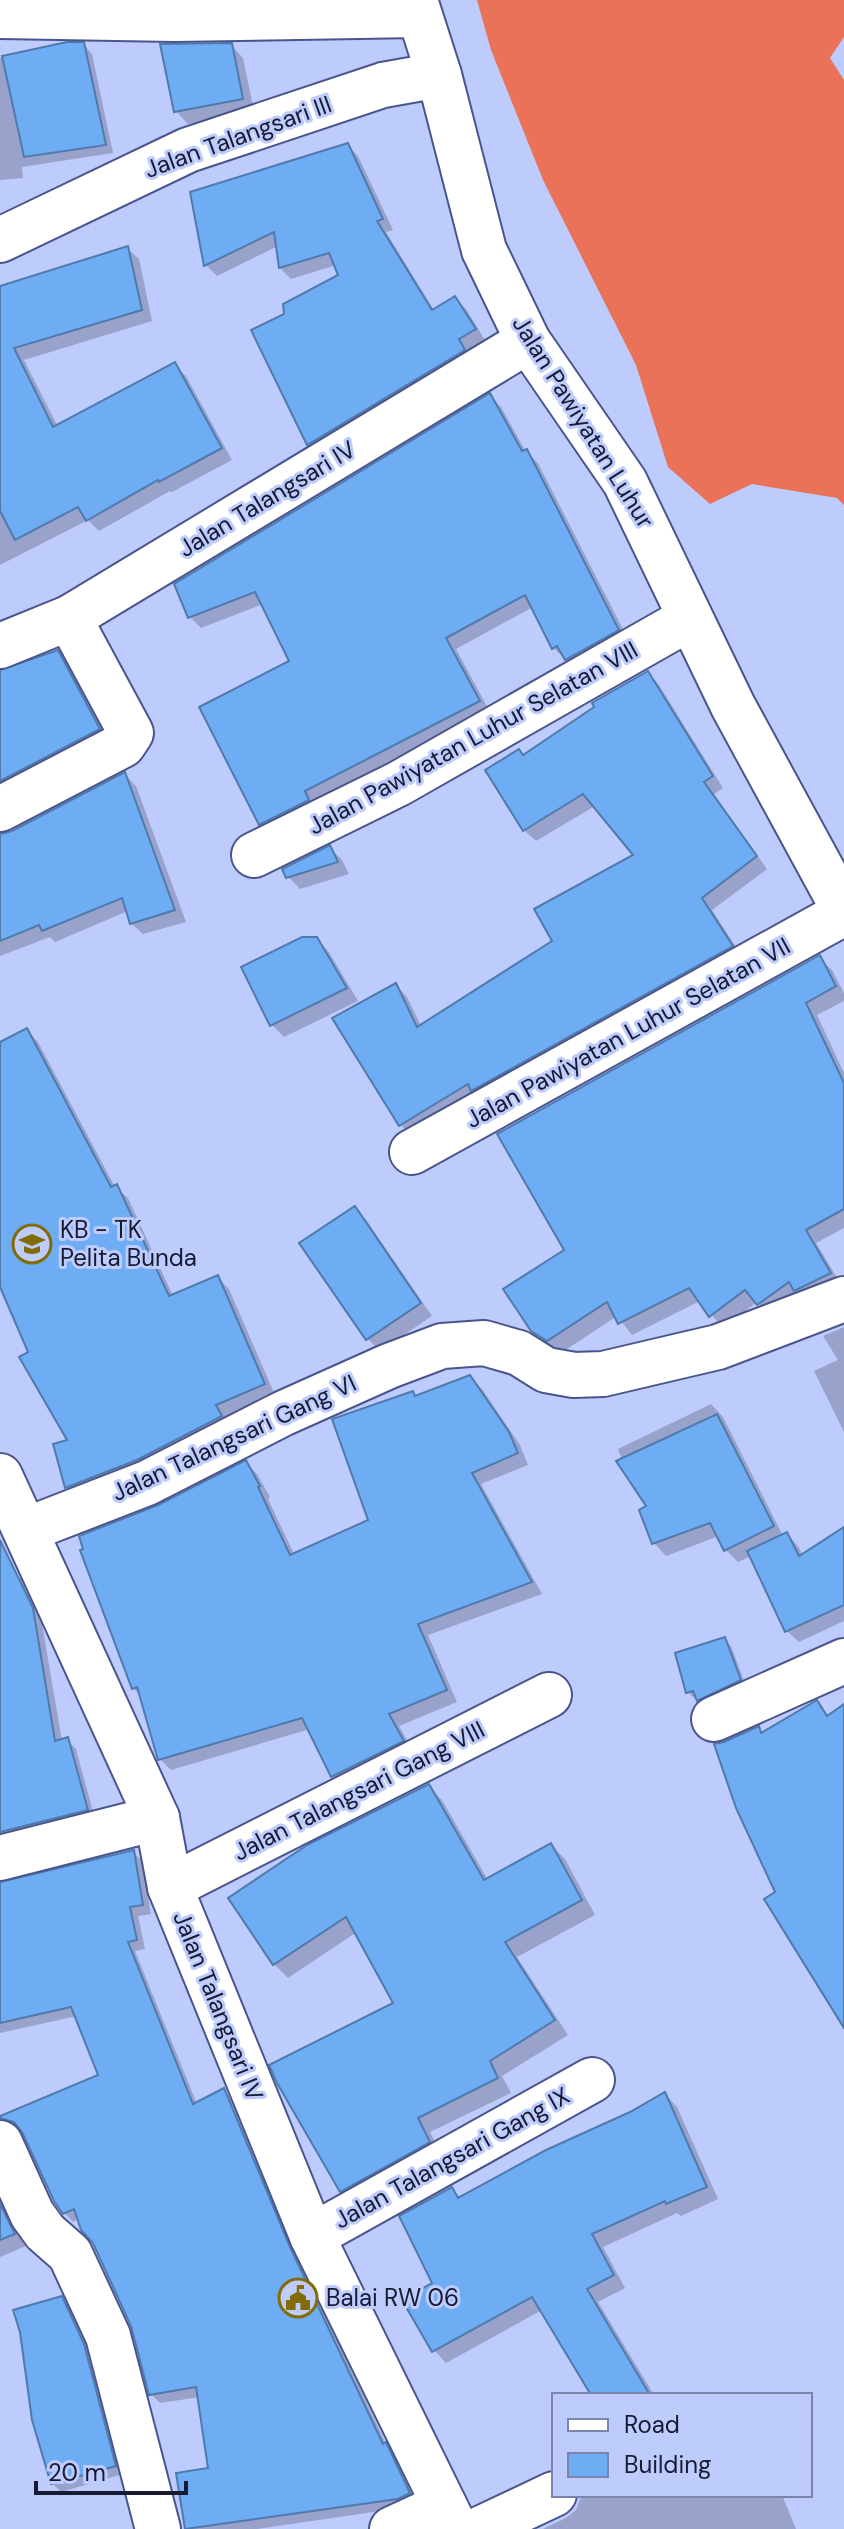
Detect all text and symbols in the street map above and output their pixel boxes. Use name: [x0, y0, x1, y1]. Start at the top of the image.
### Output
street label: Jalan Talangsari III: [140, 88, 336, 185]
street label: Jalan Pawiyatan Luhur: [505, 310, 661, 534]
street label: Jalan Talangsari IV: [172, 433, 361, 564]
street label: Jalan Pawiyatan Luhur Selatan VIII: [302, 634, 643, 841]
street label: Jalan Pawiyatan Luhur Selatan VII: [460, 930, 796, 1135]
place label: KB - TK Pelita Bunda: [60, 1214, 197, 1273]
school or university icon: KB - TK Pelita Bunda: [11, 1223, 53, 1265]
street label: Jalan Talangsari Gang VI: [106, 1367, 361, 1508]
street label: Jalan Talangsari Gang VIII: [228, 1714, 490, 1867]
street label: Jalan Talangsari IV: [166, 1906, 271, 2105]
street label: Jalan Talangsari Gang IX: [328, 2080, 575, 2235]
public building icon: Balai RW 06: [277, 2277, 319, 2319]
place label: Balai RW 06: [326, 2282, 459, 2313]
legend: [552, 2393, 812, 2497]
text: Road: [624, 2409, 680, 2440]
scale bar: [36, 2445, 186, 2495]
text: Building: [624, 2449, 711, 2480]
text: 20 m: [48, 2457, 106, 2488]

